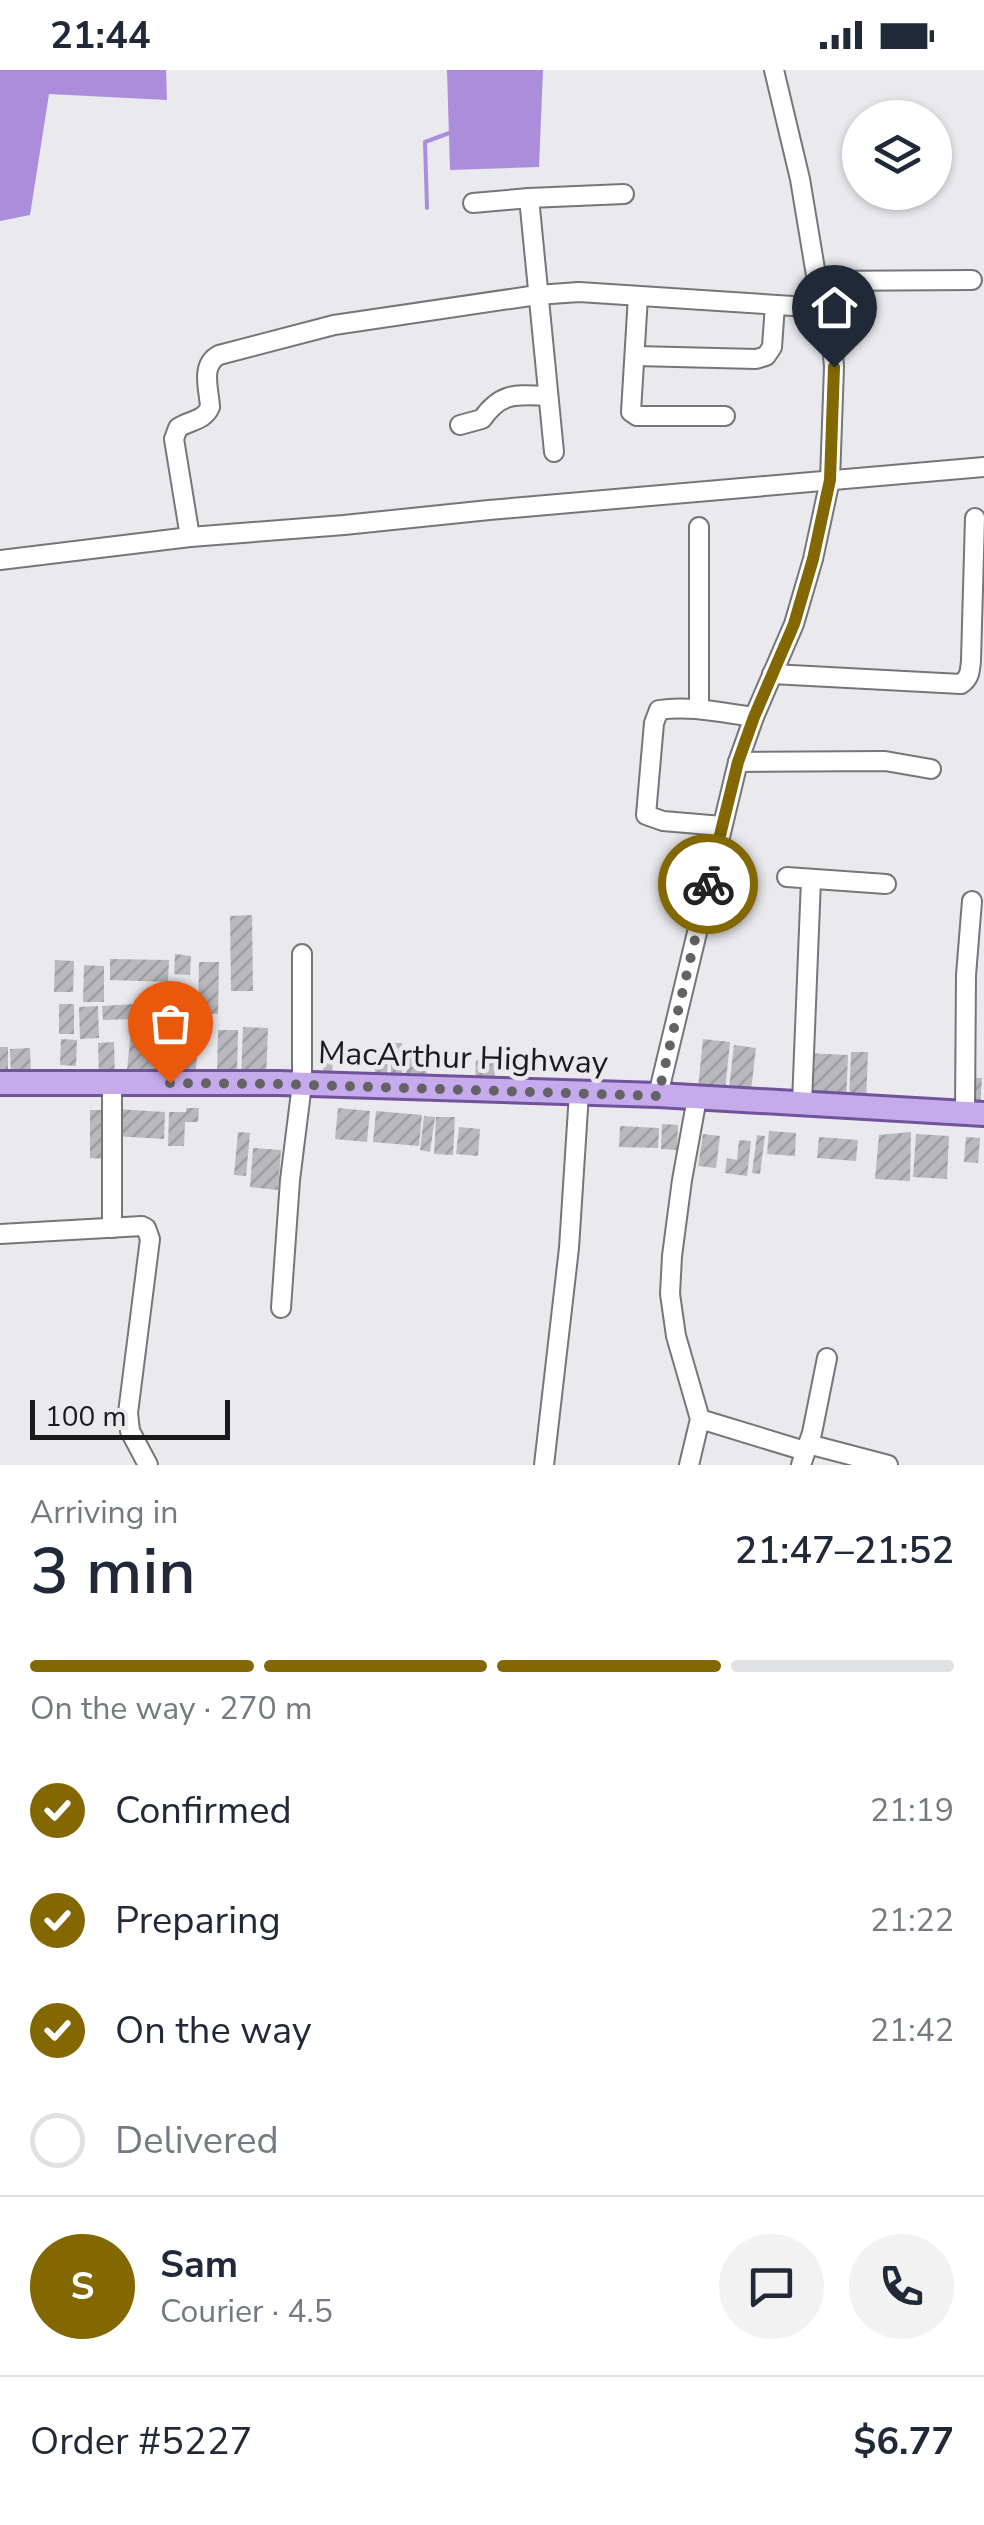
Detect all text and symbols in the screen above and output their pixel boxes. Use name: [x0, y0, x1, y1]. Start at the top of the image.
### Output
text: 21:44: [50, 10, 151, 61]
map controls: [842, 100, 952, 210]
button: layers: [842, 100, 952, 210]
pin: [792, 265, 877, 368]
icon: home: [807, 280, 862, 335]
courier: [658, 834, 758, 934]
icon: bike: [681, 857, 736, 912]
pin: [128, 981, 213, 1084]
icon: bag: [143, 996, 198, 1051]
street label: MacArthur Highway: [317, 1031, 609, 1084]
scale bar: [30, 1395, 230, 1440]
text: 100 m: [45, 1398, 127, 1436]
text: Arriving in: [30, 1491, 178, 1534]
text: 21:47–21:52: [735, 1525, 954, 1576]
text: 3 min: [30, 1527, 196, 1616]
text: On the way · 270 m: [30, 1687, 312, 1730]
icon: check: [30, 1783, 85, 1838]
text: Confirmed: [115, 1785, 292, 1836]
text: 21:19: [870, 1789, 954, 1832]
icon: check: [30, 1893, 85, 1948]
text: Preparing: [115, 1895, 281, 1946]
text: 21:22: [870, 1899, 954, 1942]
icon: check: [30, 2003, 85, 2058]
text: On the way: [115, 2005, 311, 2056]
text: 21:42: [870, 2009, 954, 2052]
text: Delivered: [115, 2115, 279, 2166]
button: chat: [719, 2234, 824, 2339]
button: phone: [849, 2234, 954, 2339]
text: Sam: [160, 2239, 238, 2290]
text: S: [71, 2261, 94, 2312]
text: Courier · 4.5: [160, 2290, 333, 2333]
text: Order #5227: [30, 2416, 252, 2467]
text: $6.77: [853, 2416, 954, 2467]

